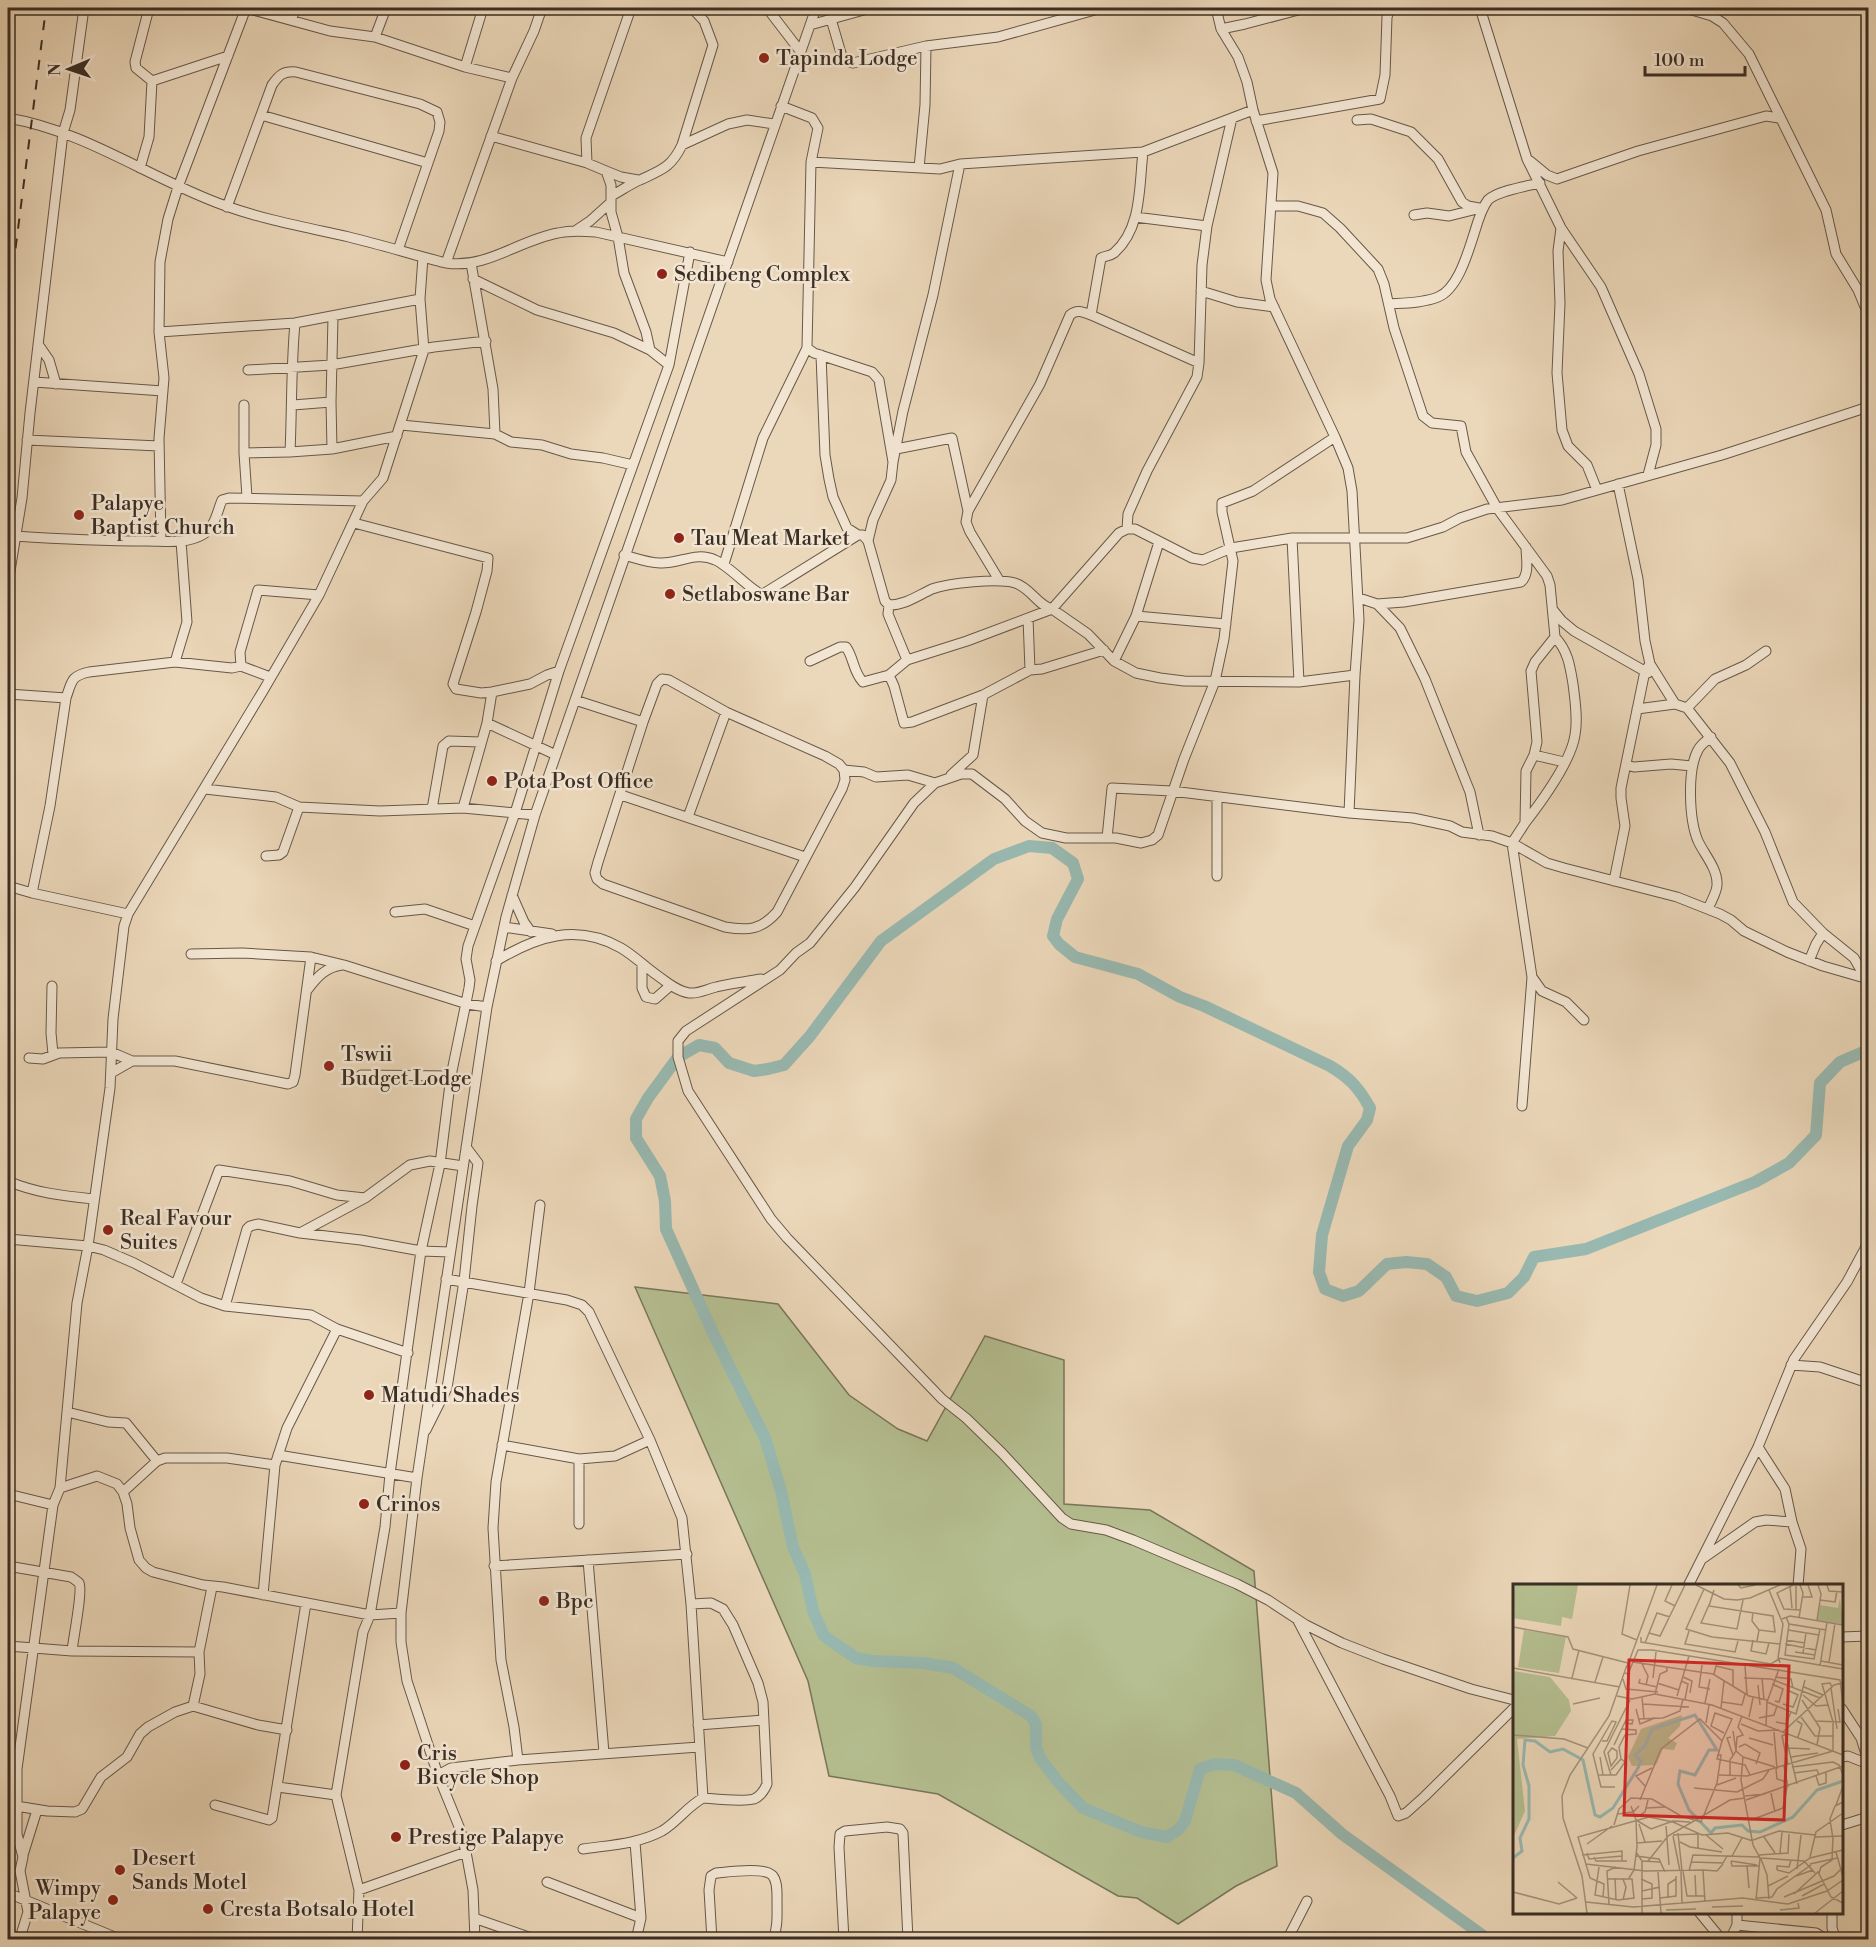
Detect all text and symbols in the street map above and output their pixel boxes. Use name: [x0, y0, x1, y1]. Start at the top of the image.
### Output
north arrow: [39, 39, 99, 99]
scale bar: [1645, 39, 1746, 77]
place label: Tapinda Lodge: [776, 46, 918, 72]
text: 100 m: [1654, 49, 1705, 72]
marker: Tapinda Lodge: [757, 51, 771, 65]
text: N: [45, 62, 65, 76]
place label: Sedibeng Complex: [674, 262, 850, 288]
marker: Sedibeng Complex: [655, 267, 669, 281]
place label: Palapye Baptist Church: [90, 491, 235, 541]
marker: Palapye Baptist Church: [72, 508, 86, 522]
place label: Tau Meat Market: [691, 526, 850, 552]
marker: Tau Meat Market: [672, 531, 686, 545]
place label: Setlaboswane Bar: [682, 582, 850, 608]
marker: Setlaboswane Bar: [663, 587, 677, 601]
place label: Pota Post Office: [504, 769, 654, 795]
marker: Pota Post Office: [485, 774, 499, 788]
place label: Tswii Budget Lodge: [340, 1042, 472, 1092]
marker: Tswii Budget Lodge: [322, 1059, 336, 1073]
place label: Real Favour Suites: [120, 1206, 232, 1256]
marker: Real Favour Suites: [101, 1223, 115, 1237]
place label: Matudi Shades: [381, 1383, 520, 1409]
marker: Matudi Shades: [362, 1388, 376, 1402]
place label: Crinos: [376, 1492, 440, 1518]
marker: Crinos: [357, 1497, 371, 1511]
inset map: [1513, 1584, 1843, 1914]
place label: Bpc: [555, 1589, 594, 1615]
marker: Bpc: [537, 1594, 551, 1608]
place label: Cris Bicycle Shop: [416, 1741, 539, 1791]
marker: Cris Bicycle Shop: [398, 1758, 412, 1772]
place label: Prestige Palapye: [408, 1825, 564, 1851]
marker: Prestige Palapye: [389, 1830, 403, 1844]
place label: Desert Sands Motel: [132, 1846, 247, 1896]
marker: Desert Sands Motel: [113, 1863, 127, 1877]
place label: Wimpy Palapye: [28, 1876, 102, 1926]
marker: Wimpy Palapye: [106, 1893, 120, 1907]
place label: Cresta Botsalo Hotel: [220, 1897, 415, 1923]
marker: Cresta Botsalo Hotel: [201, 1902, 215, 1916]

